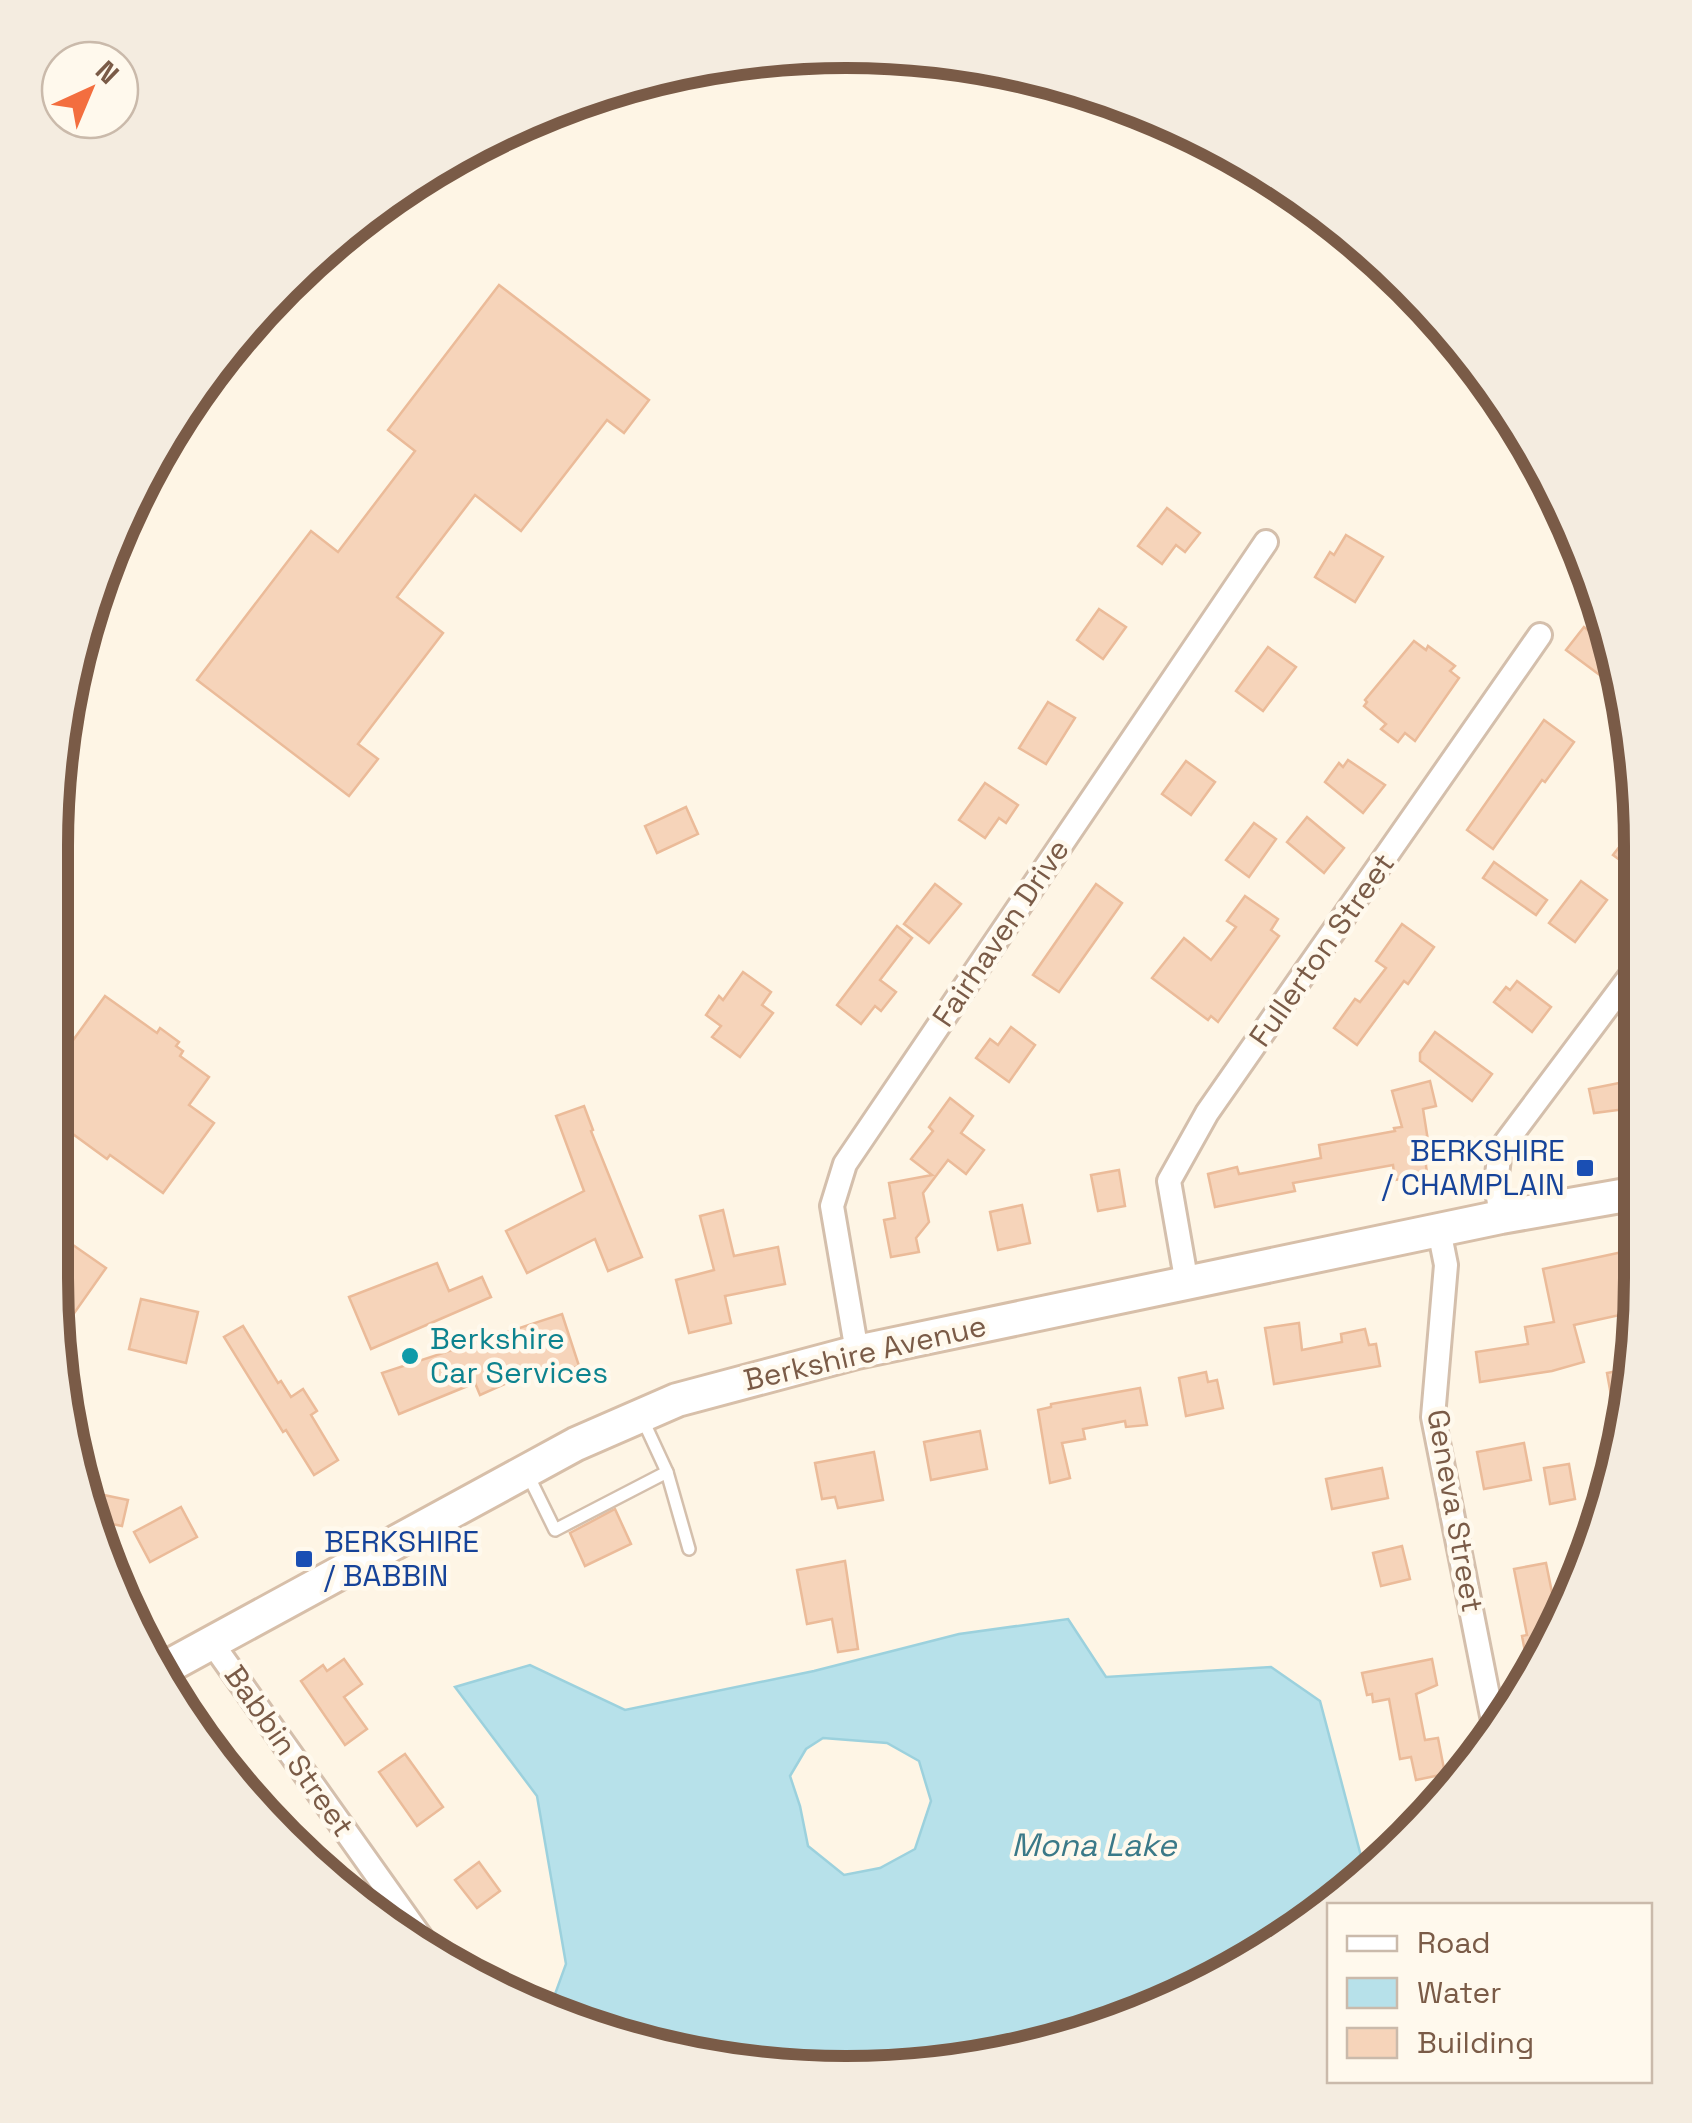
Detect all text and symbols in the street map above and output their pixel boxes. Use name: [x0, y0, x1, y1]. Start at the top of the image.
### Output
north arrow: [40, 40, 140, 140]
text: N: [88, 53, 127, 91]
street label: Fairhaven Drive: [923, 831, 1078, 1034]
street label: Fullerton Street: [1240, 845, 1403, 1054]
place label: BERKSHIRE / CHAMPLAIN: [1382, 1131, 1565, 1204]
marker: BERKSHIRE / CHAMPLAIN: [1574, 1157, 1596, 1179]
street label: Berkshire Avenue: [740, 1306, 990, 1399]
place label: Berkshire Car Services: [430, 1319, 608, 1392]
marker: Berkshire Car Services: [399, 1345, 421, 1367]
street label: Geneva Street: [1418, 1406, 1493, 1615]
place label: BERKSHIRE / BABBIN: [324, 1522, 479, 1595]
marker: BERKSHIRE / BABBIN: [293, 1548, 315, 1570]
street label: Babbin Street: [216, 1657, 363, 1844]
water label: Mona Lake: [1012, 1825, 1177, 1865]
legend: [1327, 1903, 1652, 2083]
text: Road: [1417, 1923, 1491, 1962]
text: Water: [1417, 1973, 1502, 2012]
text: Building: [1417, 2023, 1534, 2062]

